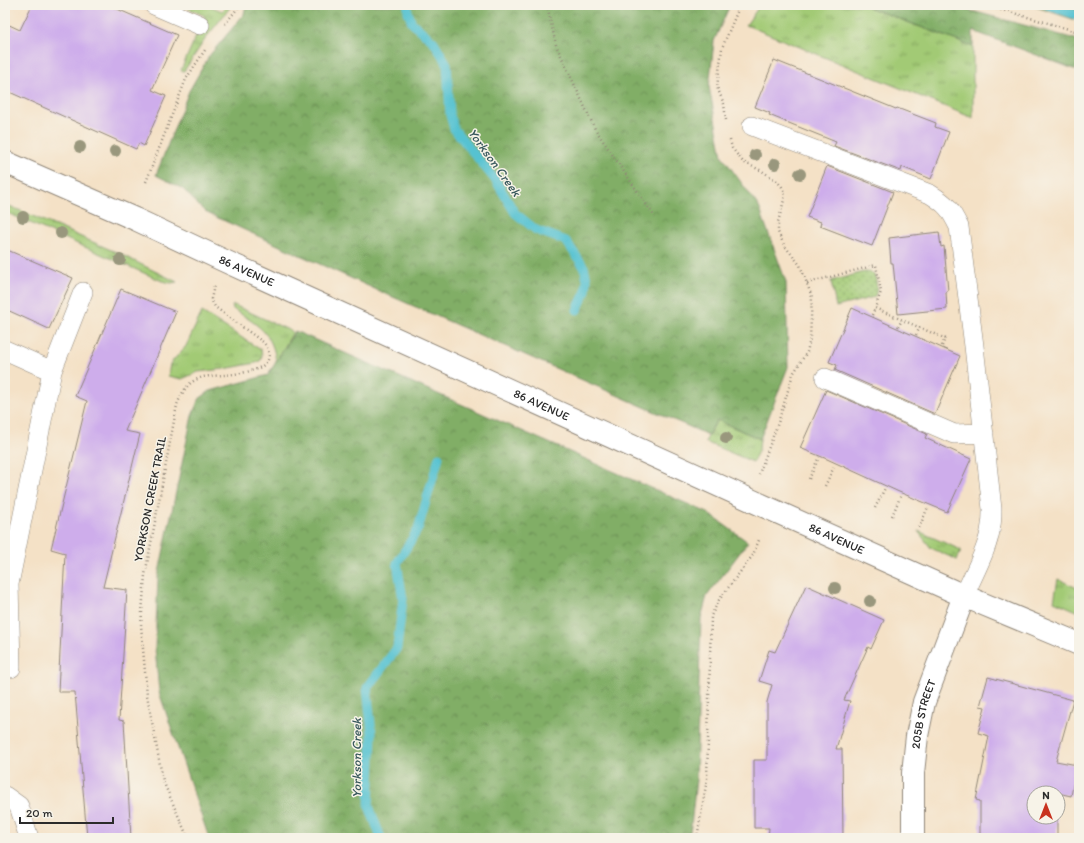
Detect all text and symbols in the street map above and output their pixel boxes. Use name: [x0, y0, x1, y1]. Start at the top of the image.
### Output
water label: Yorkson Creek: [465, 125, 525, 200]
street label: 86 AVENUE: [217, 252, 277, 290]
street label: 86 AVENUE: [512, 386, 572, 424]
street label: YORKSON CREEK TRAIL: [131, 435, 169, 563]
street label: 86 AVENUE: [807, 520, 867, 557]
street label: 205B STREET: [909, 677, 939, 750]
water label: Yorkson Creek: [349, 717, 364, 798]
north arrow: [1026, 785, 1066, 825]
text: N: [1042, 789, 1050, 802]
scale bar: [20, 799, 113, 825]
text: 20 m: [26, 806, 53, 820]

